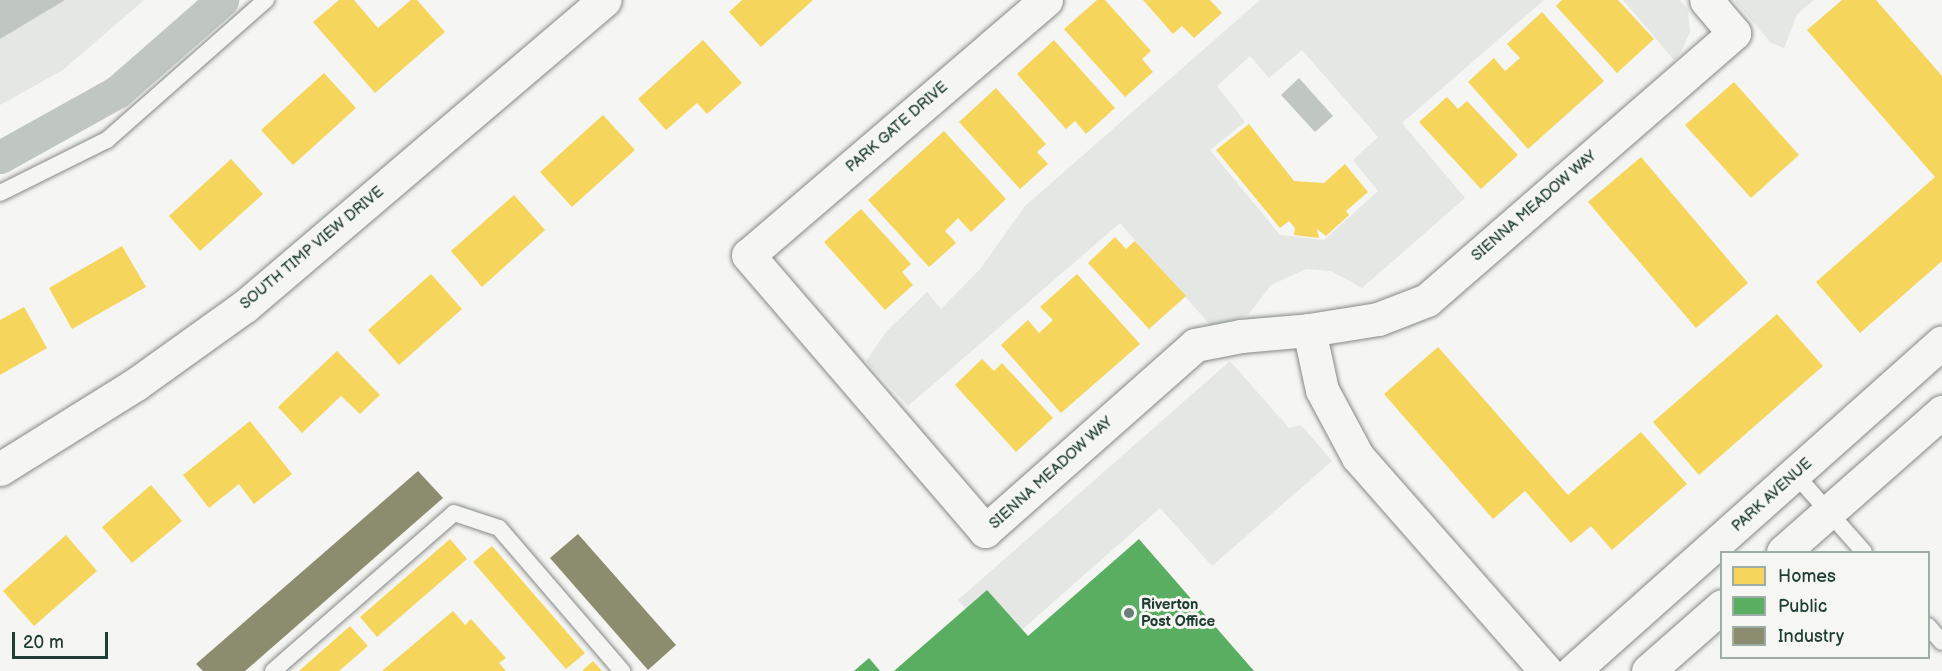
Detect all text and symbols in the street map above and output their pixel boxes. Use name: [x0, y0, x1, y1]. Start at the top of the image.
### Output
street label: PARK GATE DRIVE: [842, 78, 952, 176]
street label: SIENNA MEADOW WAY: [1468, 147, 1600, 265]
street label: SOUTH TIMP VIEW DRIVE: [236, 182, 388, 314]
street label: SIENNA MEADOW WAY: [986, 413, 1116, 533]
street label: PARK AVENUE: [1728, 454, 1816, 536]
legend: [1720, 551, 1930, 659]
text: Homes: [1778, 566, 1836, 587]
place label: Riverton Post Office: [1141, 595, 1215, 630]
text: Public: [1778, 596, 1827, 617]
marker: Riverton Post Office: [1122, 606, 1136, 620]
scale bar: [15, 620, 111, 658]
text: Industry: [1778, 626, 1844, 647]
text: 20 m: [23, 632, 64, 653]

